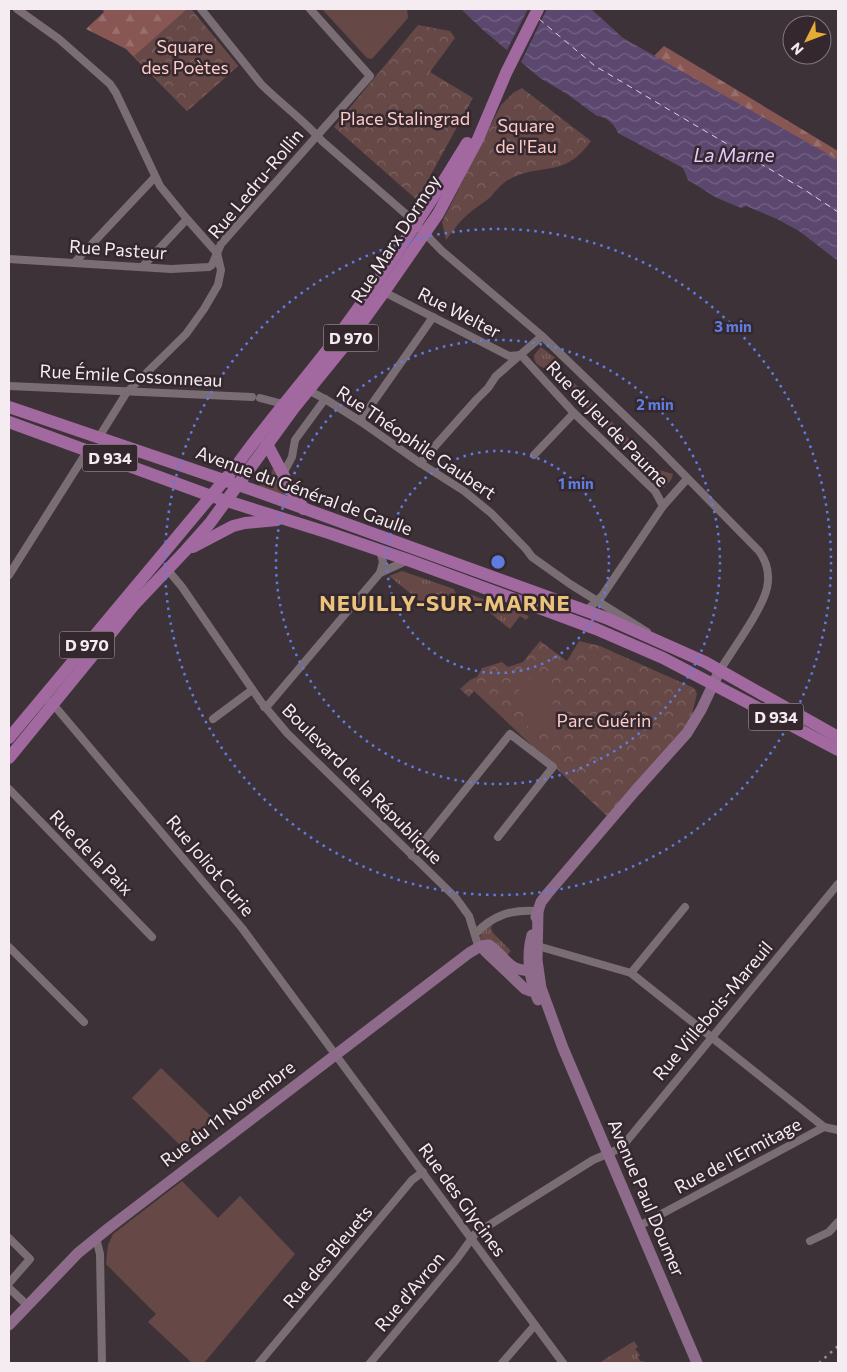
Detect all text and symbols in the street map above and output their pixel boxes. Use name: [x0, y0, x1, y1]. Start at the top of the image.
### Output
north arrow: [782, 15, 832, 65]
park label: Square des Poètes: [141, 35, 229, 78]
text: N: [787, 39, 807, 59]
park label: Place Stalingrad: [340, 107, 470, 129]
park label: Square de l'Eau: [495, 114, 557, 157]
street label: Rue Ledru-Rollin: [203, 124, 307, 243]
water label: La Marne: [694, 143, 774, 166]
street label: Rue Marx Dormoy: [346, 170, 445, 307]
street label: Rue Pasteur: [69, 235, 168, 263]
street label: Rue Welter: [414, 282, 505, 342]
text: 3 min: [714, 317, 752, 335]
road number: D 970: [324, 324, 378, 352]
street label: Rue du Jeu de Paume: [542, 356, 673, 491]
street label: Rue Émile Cossonneau: [39, 359, 223, 391]
street label: Rue Théophile Gaubert: [333, 381, 500, 504]
text: 2 min: [636, 395, 674, 413]
street label: Avenue du Général de Gaulle: [193, 441, 416, 540]
road number: D 934: [82, 444, 138, 472]
text: 1 min: [558, 474, 594, 492]
centre of rings: [489, 553, 507, 571]
district label: NEUILLY-SUR-MARNE: [319, 589, 571, 616]
road number: D 970: [59, 632, 114, 658]
street label: Boulevard de la République: [278, 699, 447, 868]
road number: D 934: [748, 704, 804, 730]
park label: Parc Guérin: [557, 709, 651, 731]
street label: Rue de la Paix: [45, 805, 138, 900]
street label: Rue Joliot Curie: [162, 810, 259, 920]
street label: Rue Villebois-Mareuil: [648, 936, 777, 1084]
street label: Rue du 11 Novembre: [156, 1055, 299, 1171]
street label: Rue de l'Ermitage: [670, 1112, 805, 1198]
street label: Avenue Paul Doumer: [604, 1116, 690, 1280]
street label: Rue des Glycines: [414, 1138, 511, 1260]
street label: Rue des Bleuets: [278, 1201, 377, 1312]
street label: Rue d'Avron: [370, 1247, 449, 1336]

